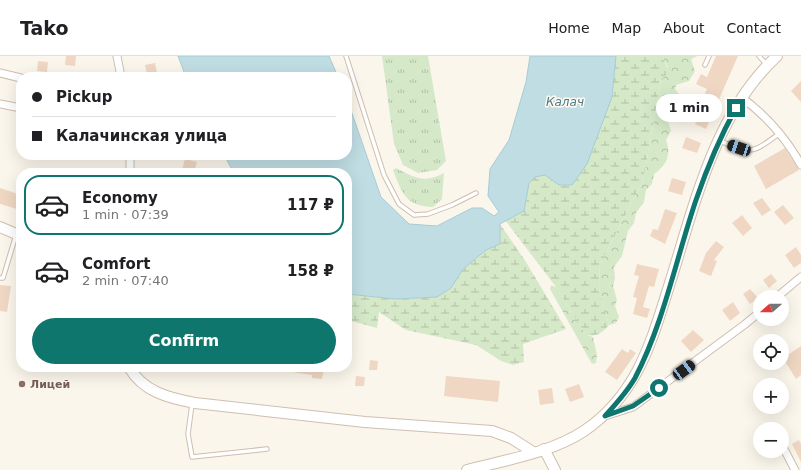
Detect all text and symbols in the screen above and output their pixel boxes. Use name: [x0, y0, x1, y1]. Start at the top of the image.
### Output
text: Tako: [20, 17, 69, 39]
text: Home: [548, 20, 590, 36]
text: Map: [612, 20, 641, 36]
text: About: [663, 20, 705, 36]
text: Contact: [727, 20, 781, 36]
text: Pickup: [56, 88, 112, 106]
callout: 1 min: [656, 94, 722, 122]
water label: Калач: [546, 95, 584, 109]
route end: [727, 99, 745, 117]
text: 1 min: [669, 100, 709, 115]
text: Калачинская улица: [56, 127, 227, 145]
car: [726, 138, 752, 158]
icon: car: [34, 187, 70, 223]
text: Economy: [82, 189, 158, 207]
text: 117 ₽: [287, 196, 334, 214]
text: 1 min · 07:39: [82, 207, 169, 222]
icon: car: [34, 253, 70, 289]
text: Comfort: [82, 255, 150, 273]
text: 158 ₽: [287, 262, 334, 280]
text: 2 min · 07:40: [82, 273, 169, 288]
north arrow: [753, 290, 789, 326]
map controls: [753, 290, 789, 458]
button: Confirm: [32, 318, 336, 364]
button: locate: [753, 334, 789, 370]
car: [671, 358, 697, 382]
place label: Лицей: [30, 378, 70, 391]
button: +: [753, 378, 789, 414]
marker: Лицей: [17, 379, 27, 389]
route start: [650, 379, 668, 397]
button: −: [753, 422, 789, 458]

